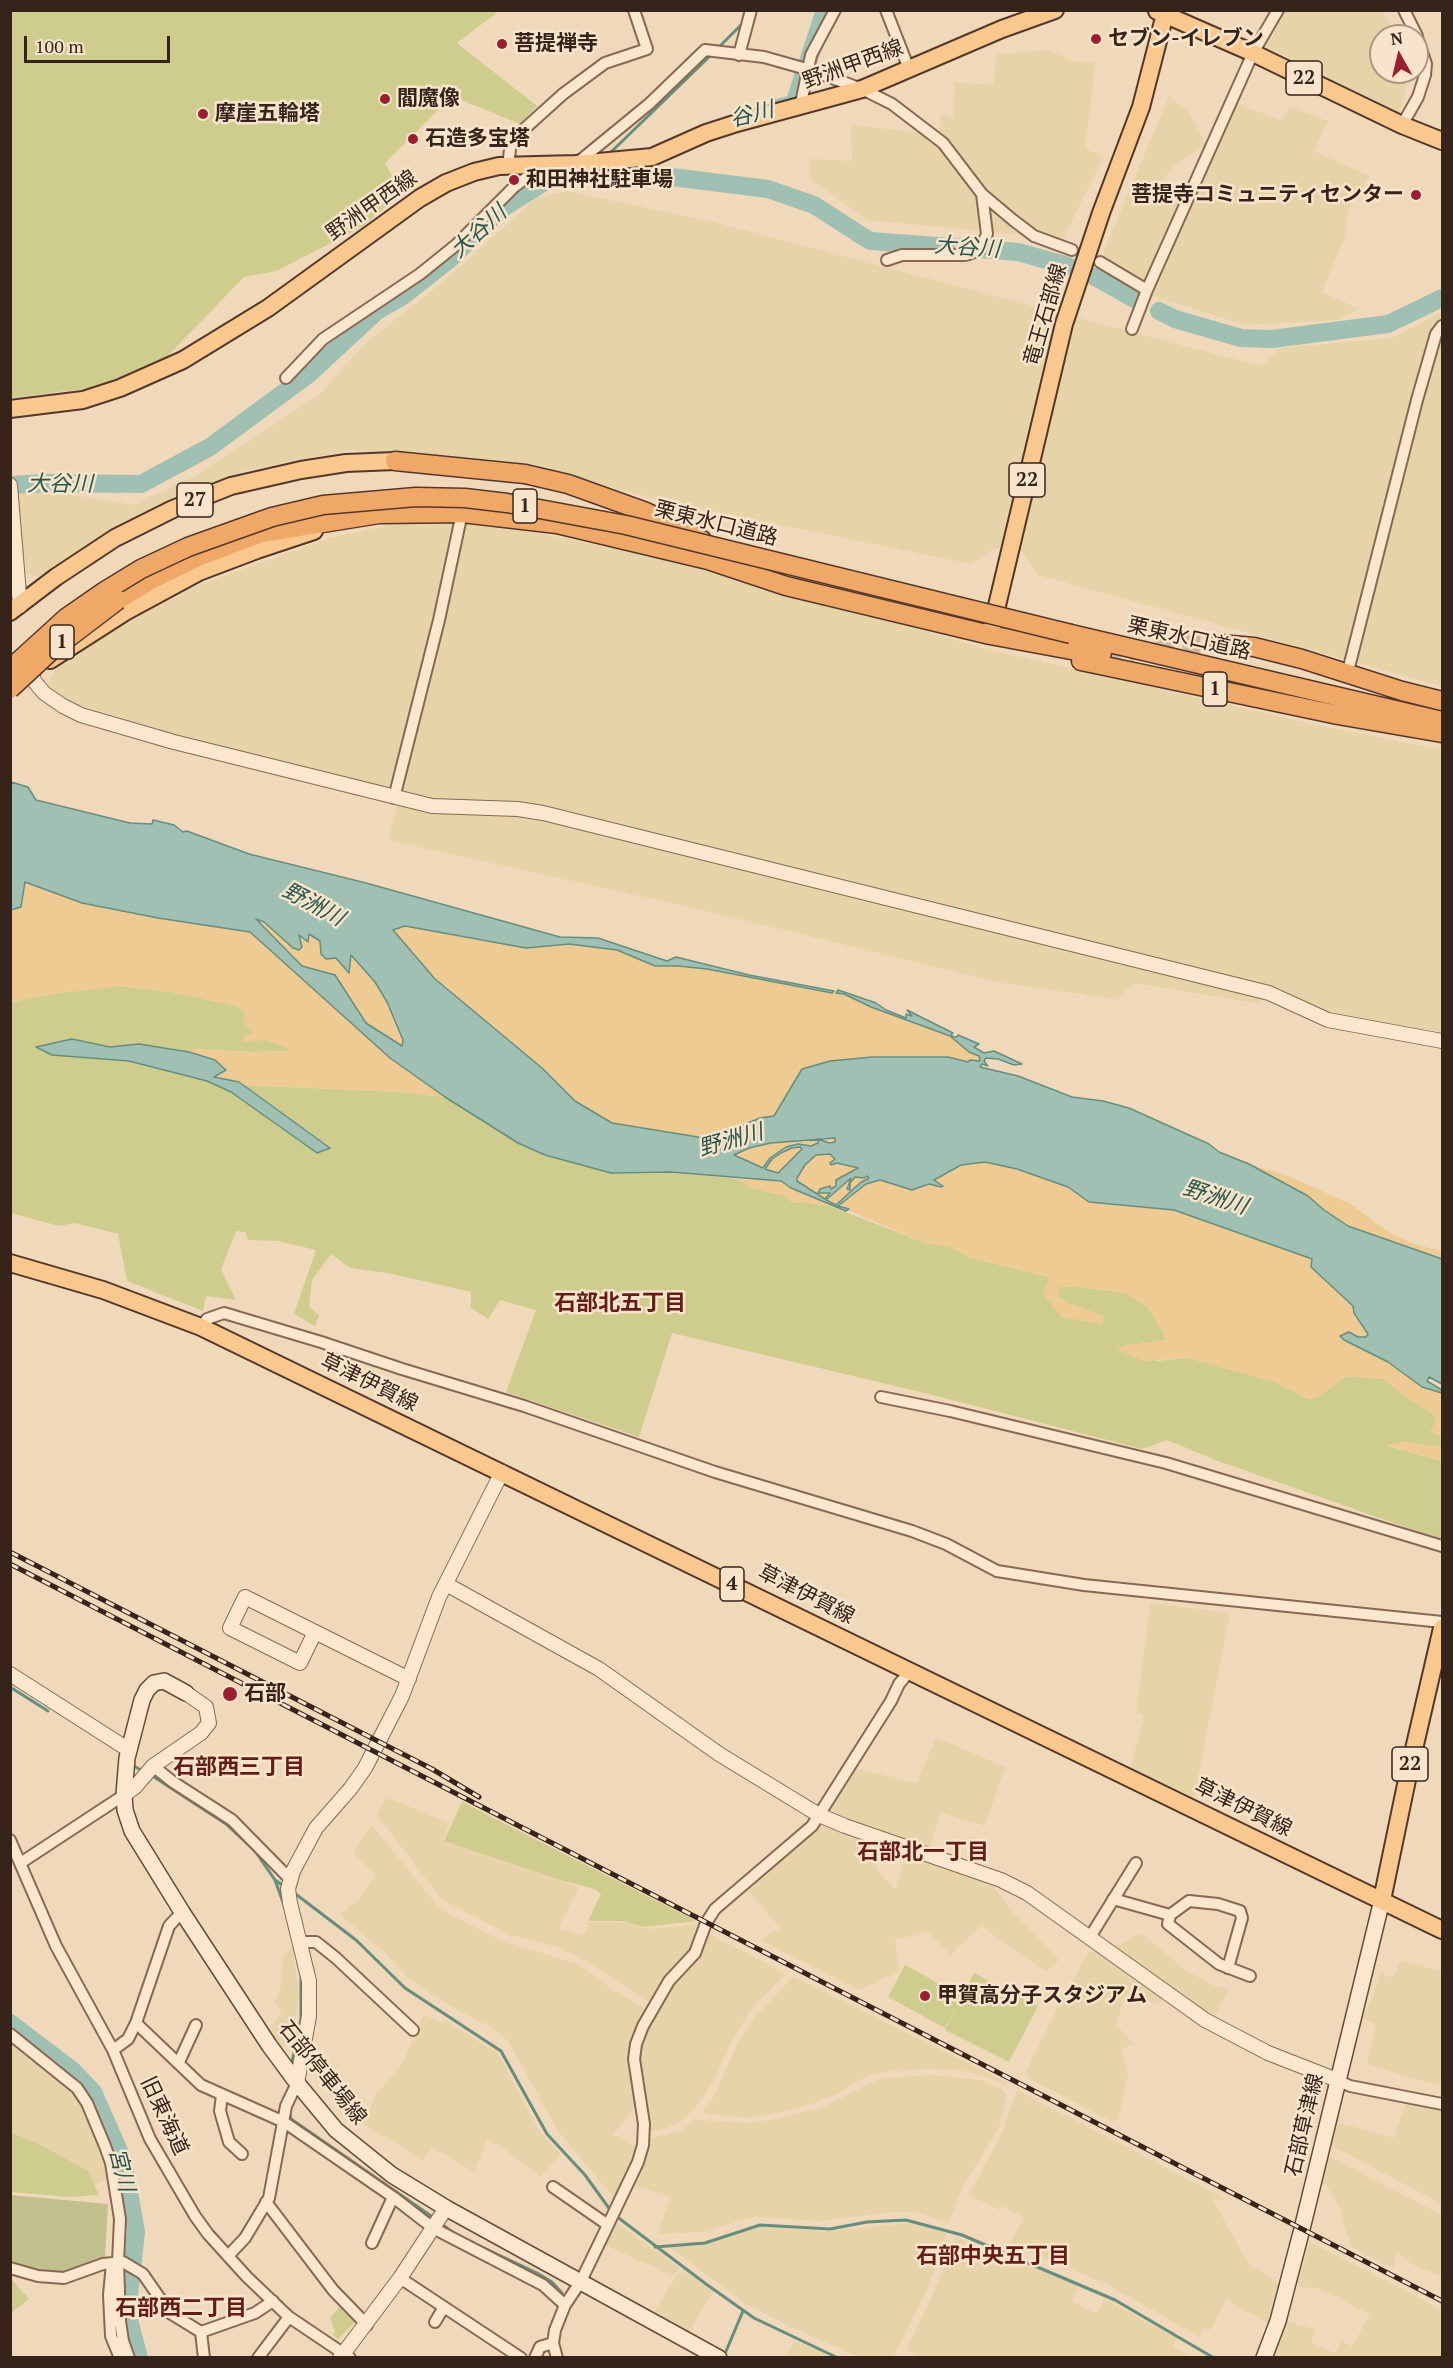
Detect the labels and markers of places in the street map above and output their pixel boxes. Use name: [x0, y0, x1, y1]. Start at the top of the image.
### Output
place label: セブン-イレブン: [1108, 26, 1264, 52]
place label: 菩提禅寺: [514, 31, 598, 57]
marker: セブン-イレブン: [1089, 32, 1103, 46]
marker: 菩提禅寺: [495, 37, 509, 51]
place label: 閻魔像: [397, 86, 460, 112]
marker: 閻魔像: [378, 92, 392, 106]
place label: 摩崖五輪塔: [215, 101, 320, 127]
marker: 摩崖五輪塔: [196, 107, 210, 121]
place label: 石造多宝塔: [425, 126, 530, 152]
marker: 石造多宝塔: [406, 132, 420, 146]
place label: 和田神社駐車場: [526, 167, 673, 193]
marker: 和田神社駐車場: [507, 173, 521, 187]
place label: 菩提寺コミュニティセンター: [1131, 182, 1404, 208]
marker: 菩提寺コミュニティセンター: [1409, 188, 1423, 202]
place label: 石部: [244, 1681, 286, 1707]
marker: 石部: [221, 1685, 239, 1703]
place label: 甲賀高分子スタジアム: [937, 1983, 1147, 2009]
marker: 甲賀高分子スタジアム: [918, 1989, 932, 2003]

